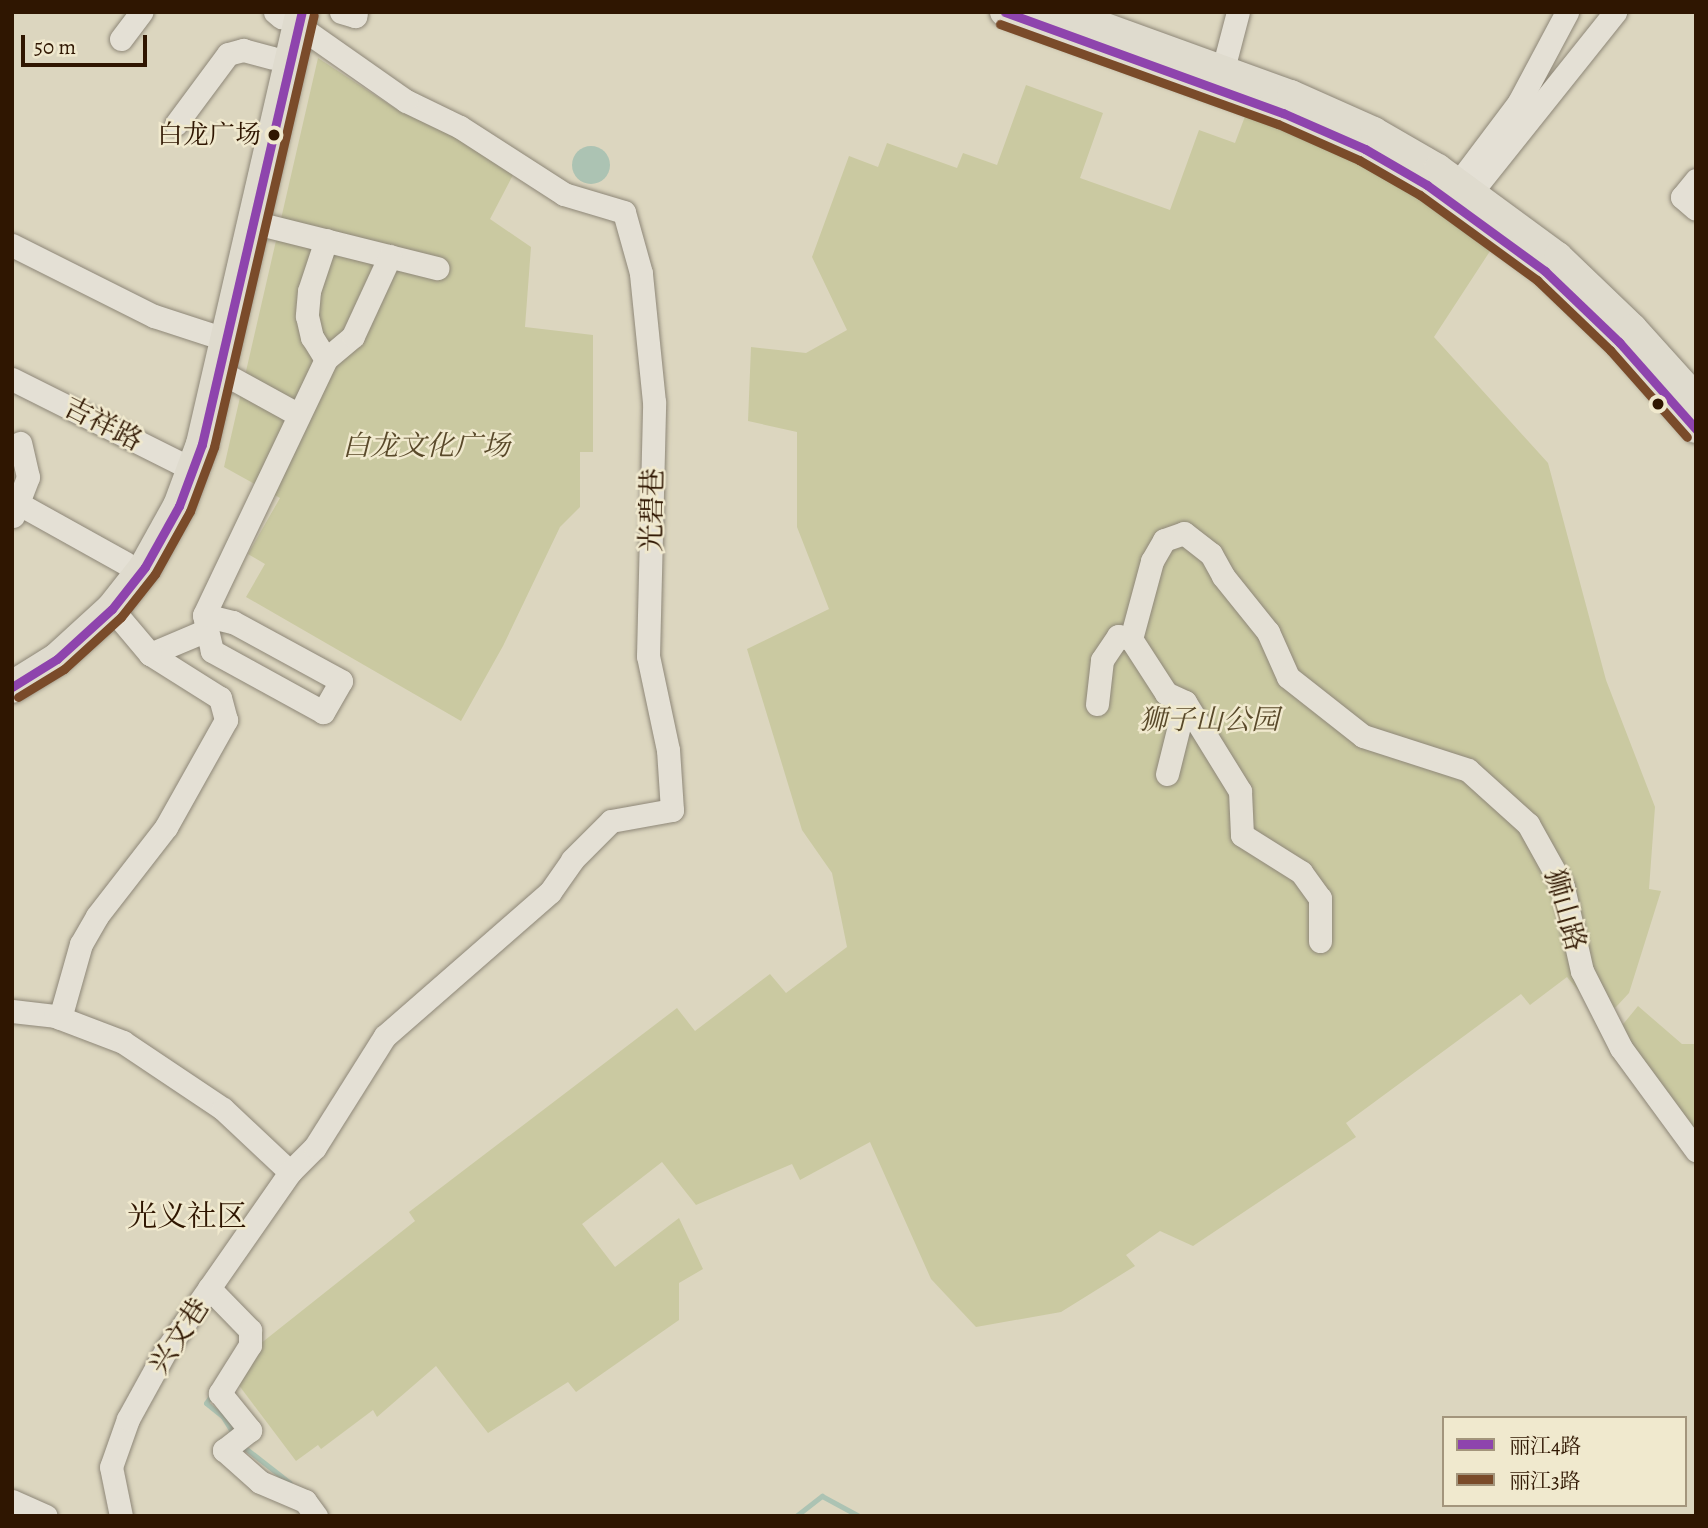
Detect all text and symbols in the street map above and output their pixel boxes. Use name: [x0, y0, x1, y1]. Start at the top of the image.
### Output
scale bar: [24, 21, 150, 65]
text: 50 m: [34, 33, 76, 61]
place label: 白龙广场: [157, 119, 261, 151]
marker: 白龙广场: [267, 128, 281, 142]
street label: 吉祥路: [58, 390, 148, 458]
unlabelled marker: [1651, 397, 1665, 411]
park label: 白龙文化广场: [342, 429, 510, 463]
street label: 光碧巷: [634, 468, 670, 552]
park label: 狮子山公园: [1139, 703, 1279, 737]
street label: 狮山路: [1537, 865, 1593, 955]
district label: 光义社区: [127, 1198, 247, 1234]
street label: 兴文巷: [142, 1292, 216, 1380]
legend: [1442, 1416, 1687, 1507]
text: 丽江4路: [1509, 1432, 1582, 1460]
text: 丽江3路: [1509, 1467, 1581, 1495]

